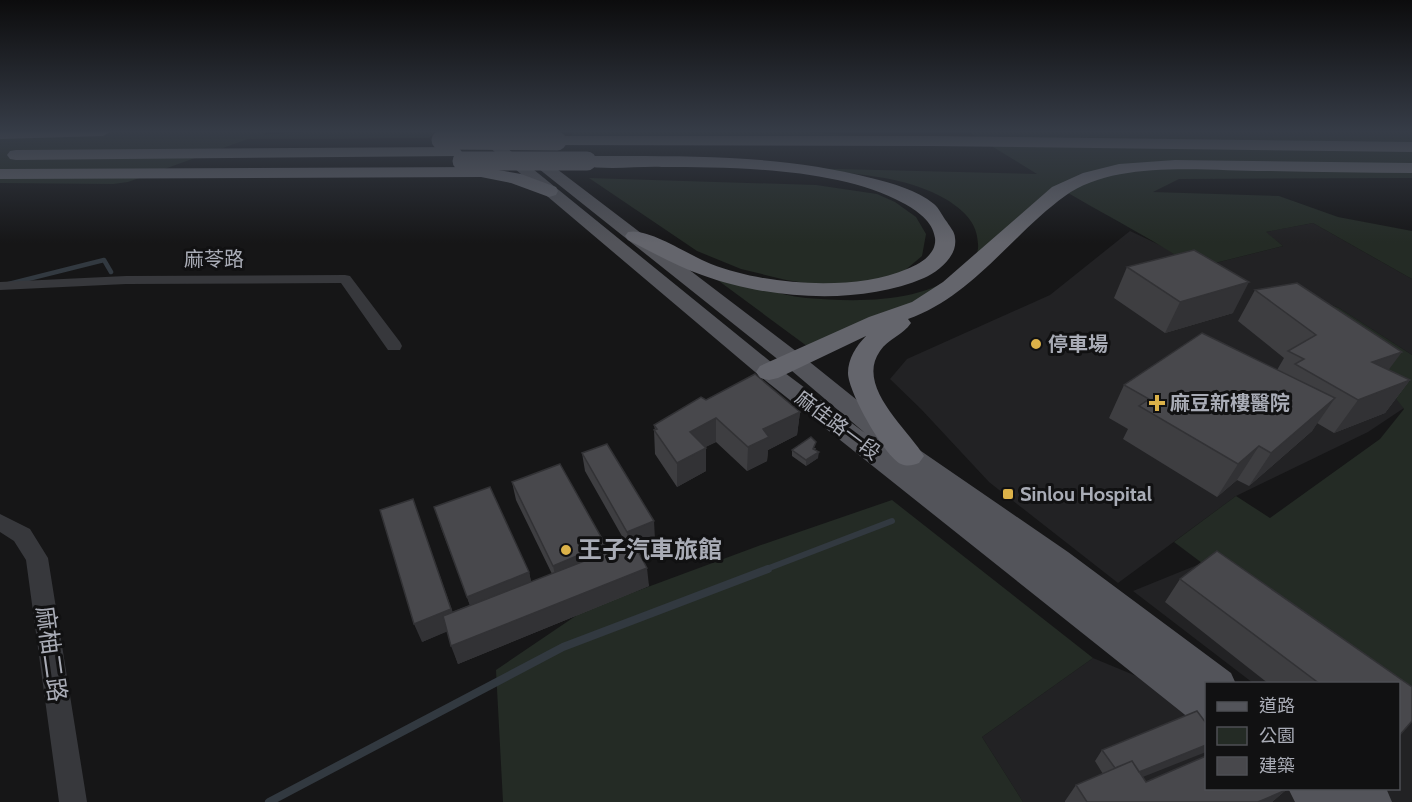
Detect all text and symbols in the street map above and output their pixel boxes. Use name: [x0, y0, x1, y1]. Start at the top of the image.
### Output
street label: 麻苓路: [184, 247, 244, 271]
place label: 停車場: [1048, 332, 1108, 356]
marker: 停車場: [1029, 337, 1043, 351]
street label: 麻佳路一段: [791, 385, 885, 465]
place label: 麻豆新樓醫院: [1170, 391, 1290, 415]
marker: 麻豆新樓醫院: [1148, 394, 1166, 412]
place label: Sinlou Hospital: [1020, 482, 1152, 506]
marker: Sinlou Hospital: [1001, 487, 1015, 501]
place label: 王子汽車旅館: [578, 535, 722, 564]
marker: 王子汽車旅館: [559, 543, 573, 557]
street label: 麻柚二路: [30, 604, 73, 703]
legend: [1205, 682, 1400, 790]
text: 道路: [1259, 695, 1295, 717]
text: 公園: [1259, 725, 1295, 747]
text: 建築: [1259, 755, 1295, 777]

